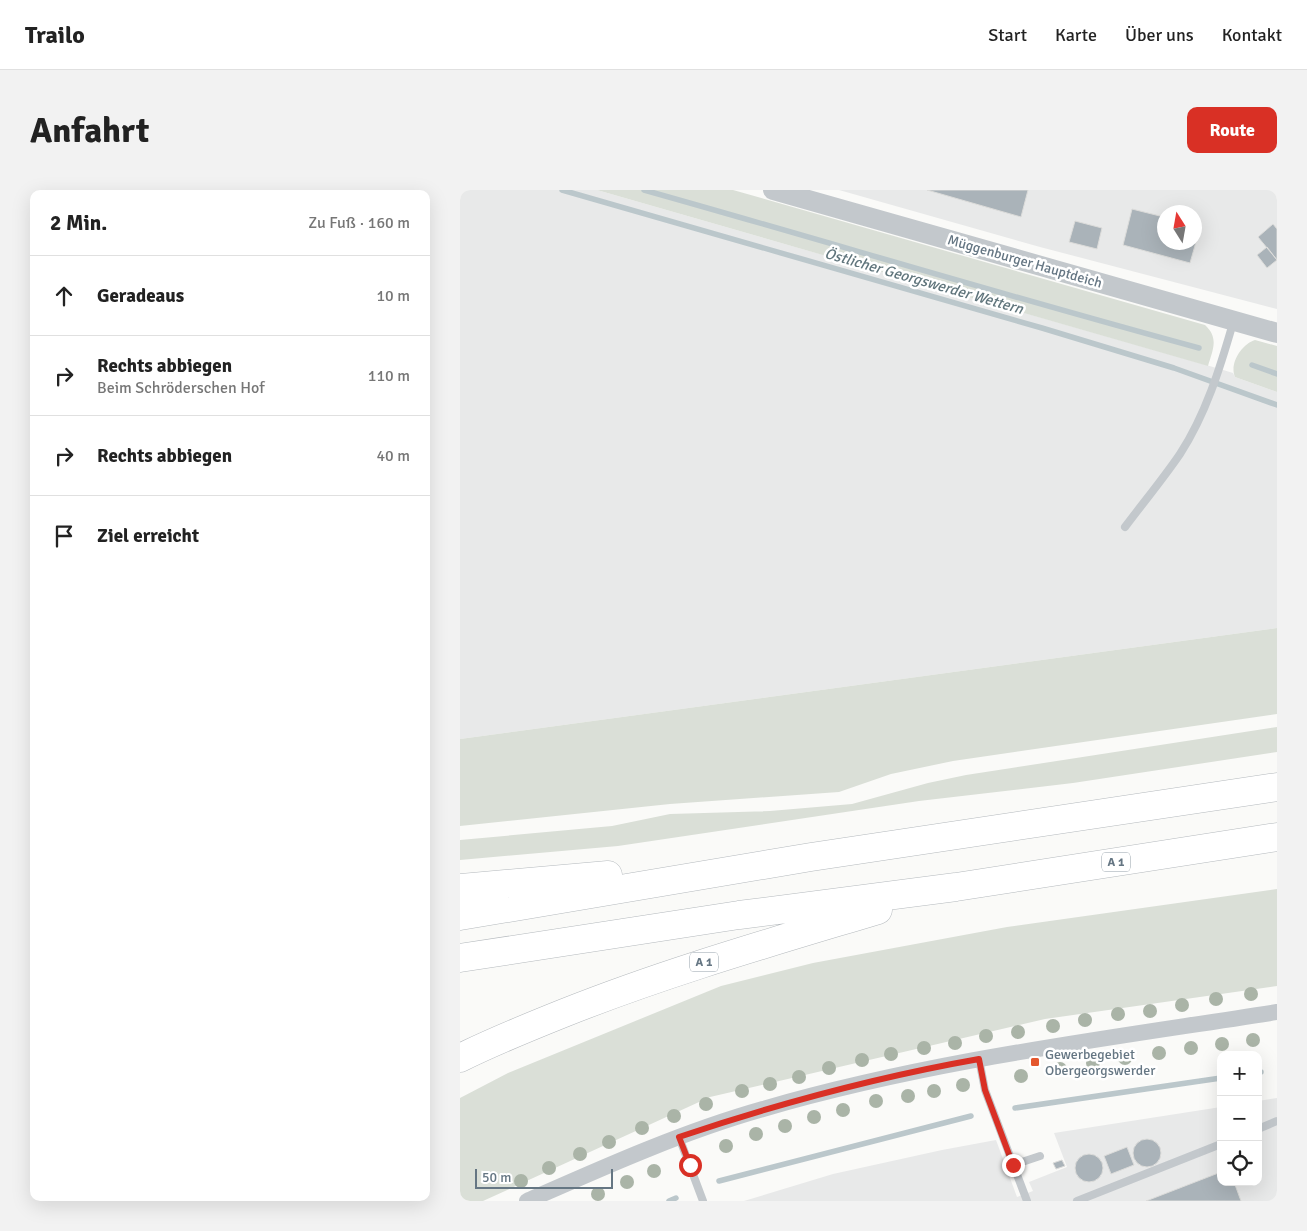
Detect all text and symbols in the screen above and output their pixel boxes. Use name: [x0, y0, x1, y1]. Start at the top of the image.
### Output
text: Trailo: [25, 20, 85, 50]
text: Start: [988, 24, 1027, 46]
text: Karte: [1055, 24, 1097, 46]
text: Über uns: [1125, 24, 1194, 46]
text: Kontakt: [1222, 24, 1282, 46]
button: Route: [1187, 107, 1277, 153]
text: Anfahrt: [30, 109, 149, 152]
north arrow: [1157, 205, 1202, 250]
text: 2 Min.: [50, 210, 107, 236]
text: Zu Fuß · 160 m: [308, 213, 410, 233]
street label: Müggenburger Hauptdeich: [946, 231, 1104, 292]
water label: Östlicher Georgswerder Wettern: [823, 244, 1026, 318]
icon: ahead: [50, 282, 78, 310]
text: Geradeaus: [97, 284, 184, 308]
text: 10 m: [376, 286, 410, 306]
text: Rechts abbiegen: [97, 354, 232, 378]
icon: right: [50, 362, 78, 390]
text: 110 m: [368, 366, 410, 386]
text: Beim Schröderschen Hof: [97, 378, 265, 398]
icon: right: [50, 442, 78, 470]
text: Rechts abbiegen: [97, 444, 232, 468]
text: 40 m: [376, 446, 410, 466]
icon: arrive: [50, 522, 78, 550]
text: Ziel erreicht: [97, 524, 199, 548]
road number: A 1: [1102, 852, 1130, 872]
road number: A 1: [690, 952, 718, 972]
place label: Gewerbegebiet Obergeorgswerder: [1045, 1046, 1156, 1079]
map controls: [1217, 1051, 1262, 1186]
button: +: [1217, 1051, 1262, 1096]
marker: Gewerbegebiet Obergeorgswerder: [1029, 1056, 1041, 1068]
button: −: [1217, 1096, 1262, 1141]
button: locate: [1217, 1141, 1262, 1186]
route start: [679, 1154, 702, 1177]
route end: [1002, 1154, 1025, 1177]
scale bar: [475, 1166, 612, 1189]
text: 50 m: [482, 1169, 511, 1186]

